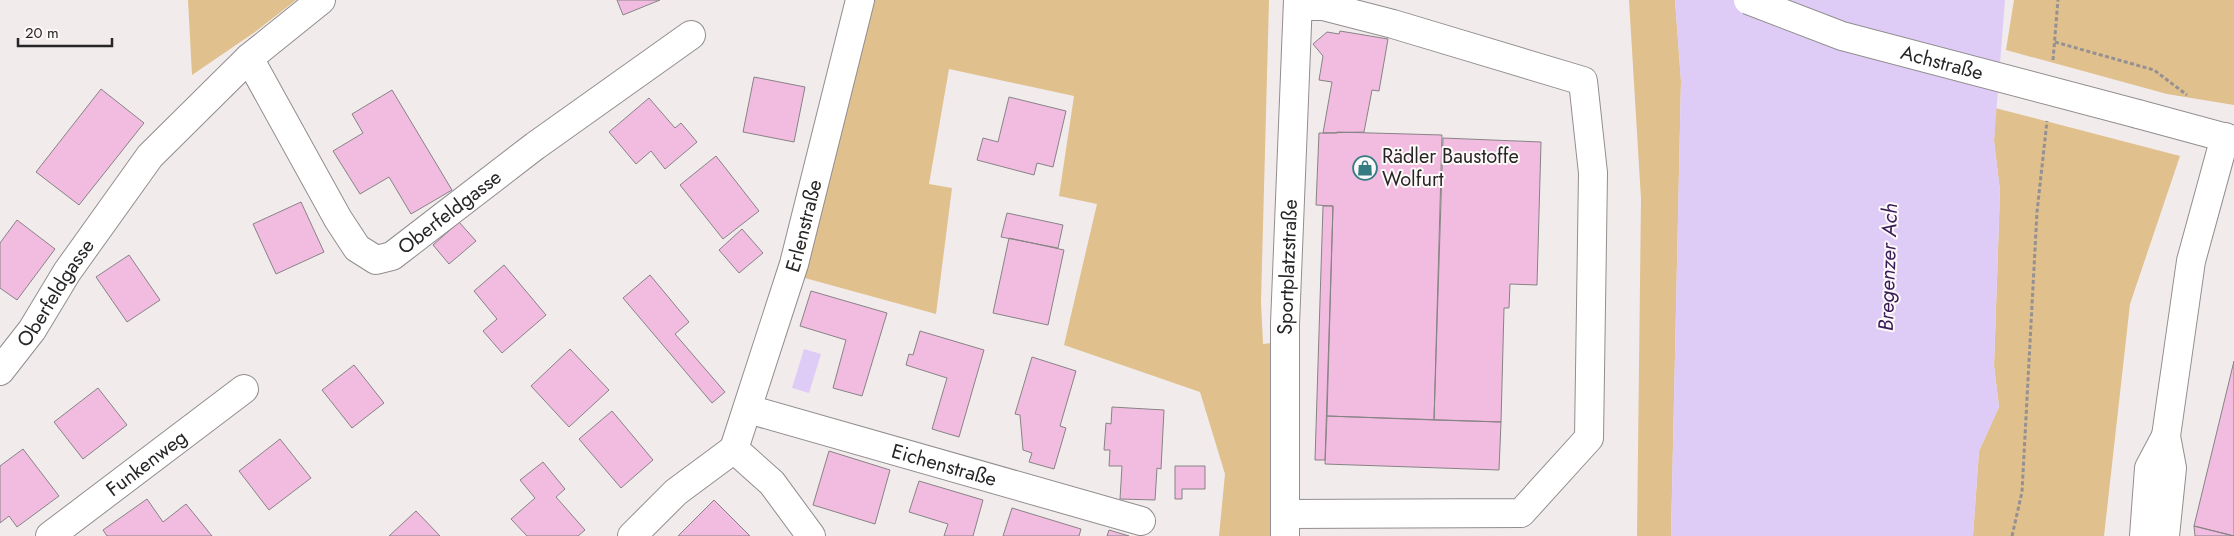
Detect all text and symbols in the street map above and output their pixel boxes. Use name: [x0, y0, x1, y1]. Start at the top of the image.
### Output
scale bar: [18, 15, 111, 47]
text: 20 m: [25, 22, 59, 44]
street label: Achstraße: [1897, 38, 1986, 87]
place label: Rädler Baustoffe Wolfurt: [1382, 142, 1519, 194]
shop icon: Rädler Baustoffe Wolfurt: [1352, 155, 1378, 181]
street label: Oberfeldgasse: [391, 163, 507, 261]
street label: Erlenstraße: [778, 176, 829, 276]
street label: Sportplatzstraße: [1271, 199, 1304, 335]
water label: Bregenzer Ach: [1871, 202, 1905, 332]
street label: Oberfeldgasse: [10, 232, 101, 353]
street label: Funkenweg: [100, 423, 193, 503]
street label: Eichenstraße: [888, 436, 1000, 494]

